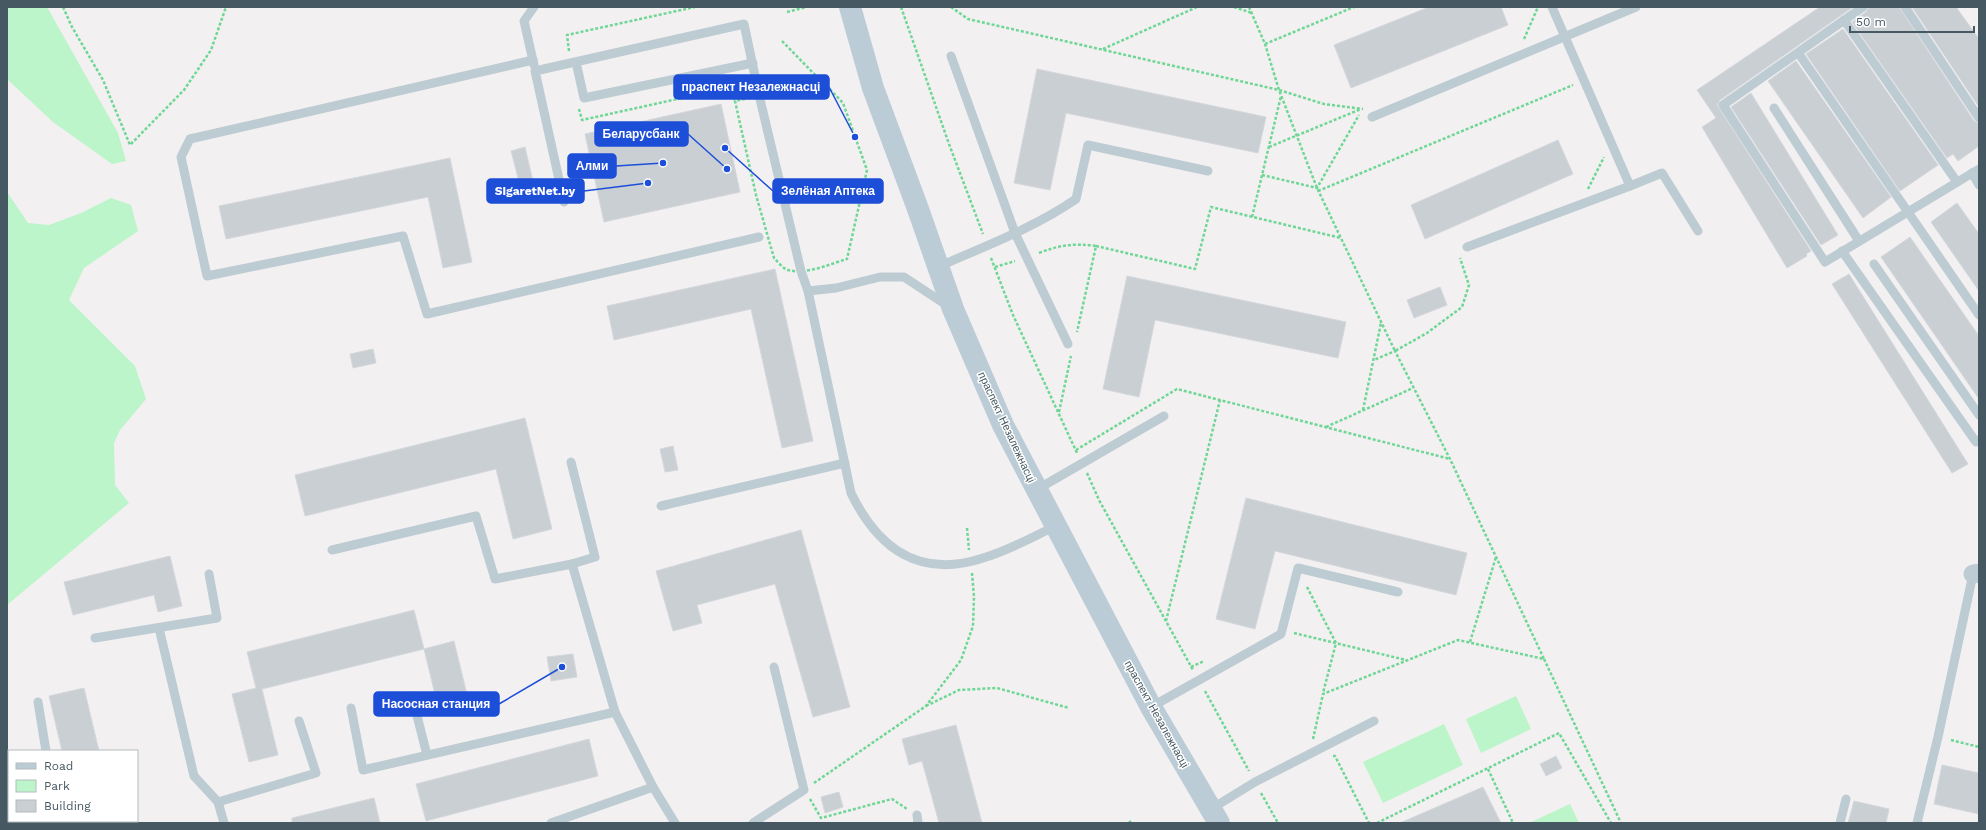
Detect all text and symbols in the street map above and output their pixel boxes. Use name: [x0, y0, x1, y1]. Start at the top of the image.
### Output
scale bar: [1850, 8, 1974, 34]
text: 50 m: [1856, 15, 1886, 29]
callout: праспект Незалежнасці: [674, 75, 829, 99]
text: праспект Незалежнасці: [682, 80, 820, 94]
callout: Беларусбанк: [595, 122, 688, 146]
text: Беларусбанк: [603, 127, 680, 141]
callout: Алми: [568, 154, 616, 178]
text: Алми: [576, 159, 608, 173]
callout: SigaretNet.by: [487, 179, 584, 203]
callout: Зелёная Аптека: [773, 179, 883, 203]
text: SigaretNet.by: [495, 184, 576, 198]
text: Зелёная Аптека: [781, 184, 875, 198]
street label: праспект Незалежнасці: [975, 370, 1038, 485]
street label: праспект Незалежнасці: [1122, 658, 1192, 770]
callout: Насосная станция: [374, 692, 499, 716]
text: Насосная станция: [382, 697, 490, 711]
legend: [8, 750, 138, 822]
text: Road: [44, 759, 73, 773]
text: Park: [44, 779, 70, 793]
text: Building: [44, 799, 91, 813]

